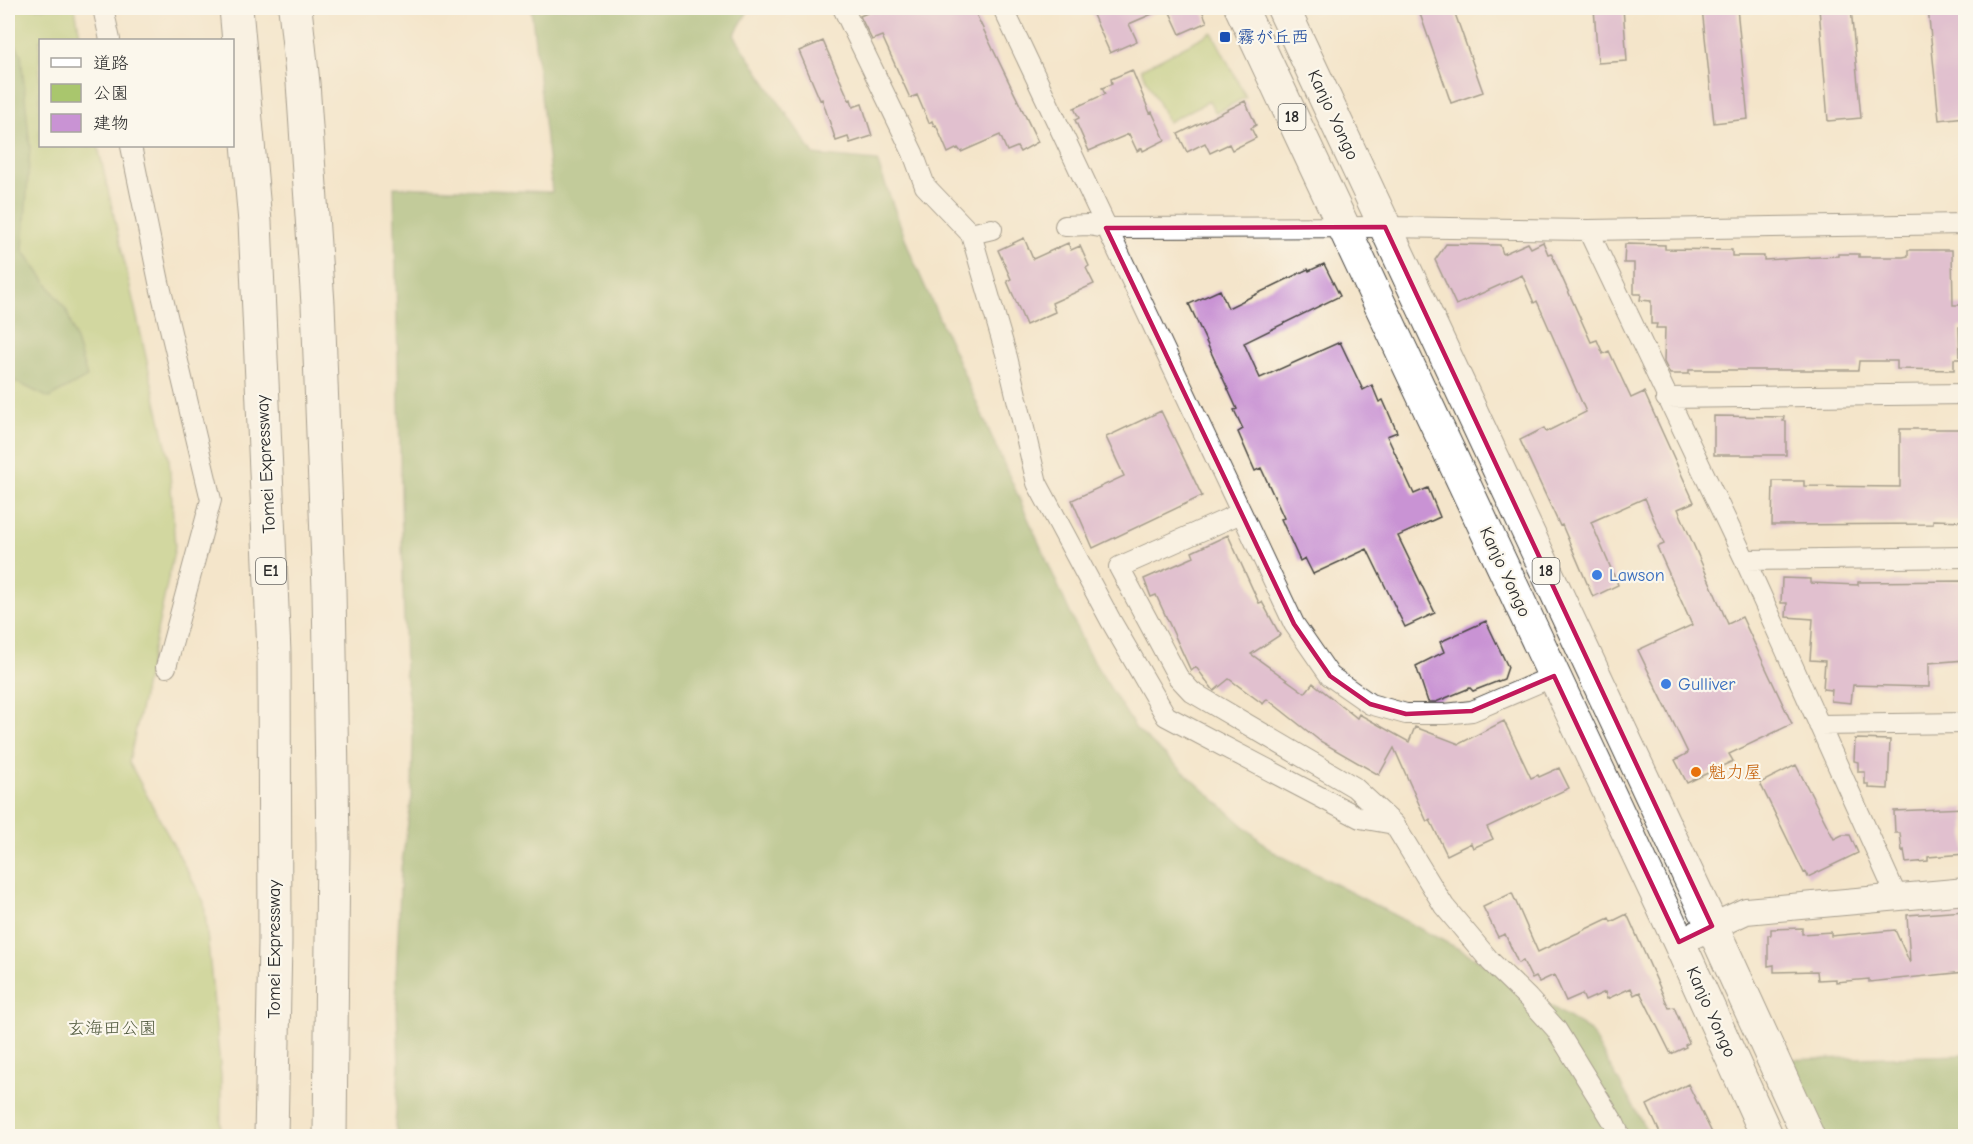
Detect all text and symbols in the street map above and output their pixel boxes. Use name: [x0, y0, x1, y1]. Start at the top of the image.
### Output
place label: 霧が丘西: [1237, 27, 1309, 48]
marker: 霧が丘西: [1218, 30, 1232, 44]
legend: [39, 39, 234, 147]
text: 道路: [93, 53, 129, 74]
street label: Kanjo Yongo: [1303, 66, 1363, 164]
text: 公園: [93, 83, 129, 104]
road number: 18: [1278, 104, 1306, 130]
text: 建物: [93, 113, 129, 134]
street label: Tomei Expressway: [252, 393, 280, 534]
street label: Kanjo Yongo: [1475, 523, 1535, 621]
road number: E1: [256, 558, 286, 584]
road number: 18: [1532, 558, 1560, 584]
place label: Lawson: [1609, 565, 1665, 586]
marker: Lawson: [1590, 568, 1604, 582]
place label: Gulliver: [1678, 674, 1736, 695]
marker: Gulliver: [1659, 677, 1673, 691]
place label: 魁力屋: [1708, 762, 1762, 783]
marker: 魁力屋: [1689, 765, 1703, 779]
street label: Tomei Expressway: [264, 879, 285, 1018]
street label: Kanjo Yongo: [1682, 963, 1740, 1061]
park label: 玄海田公園: [67, 1018, 157, 1039]

